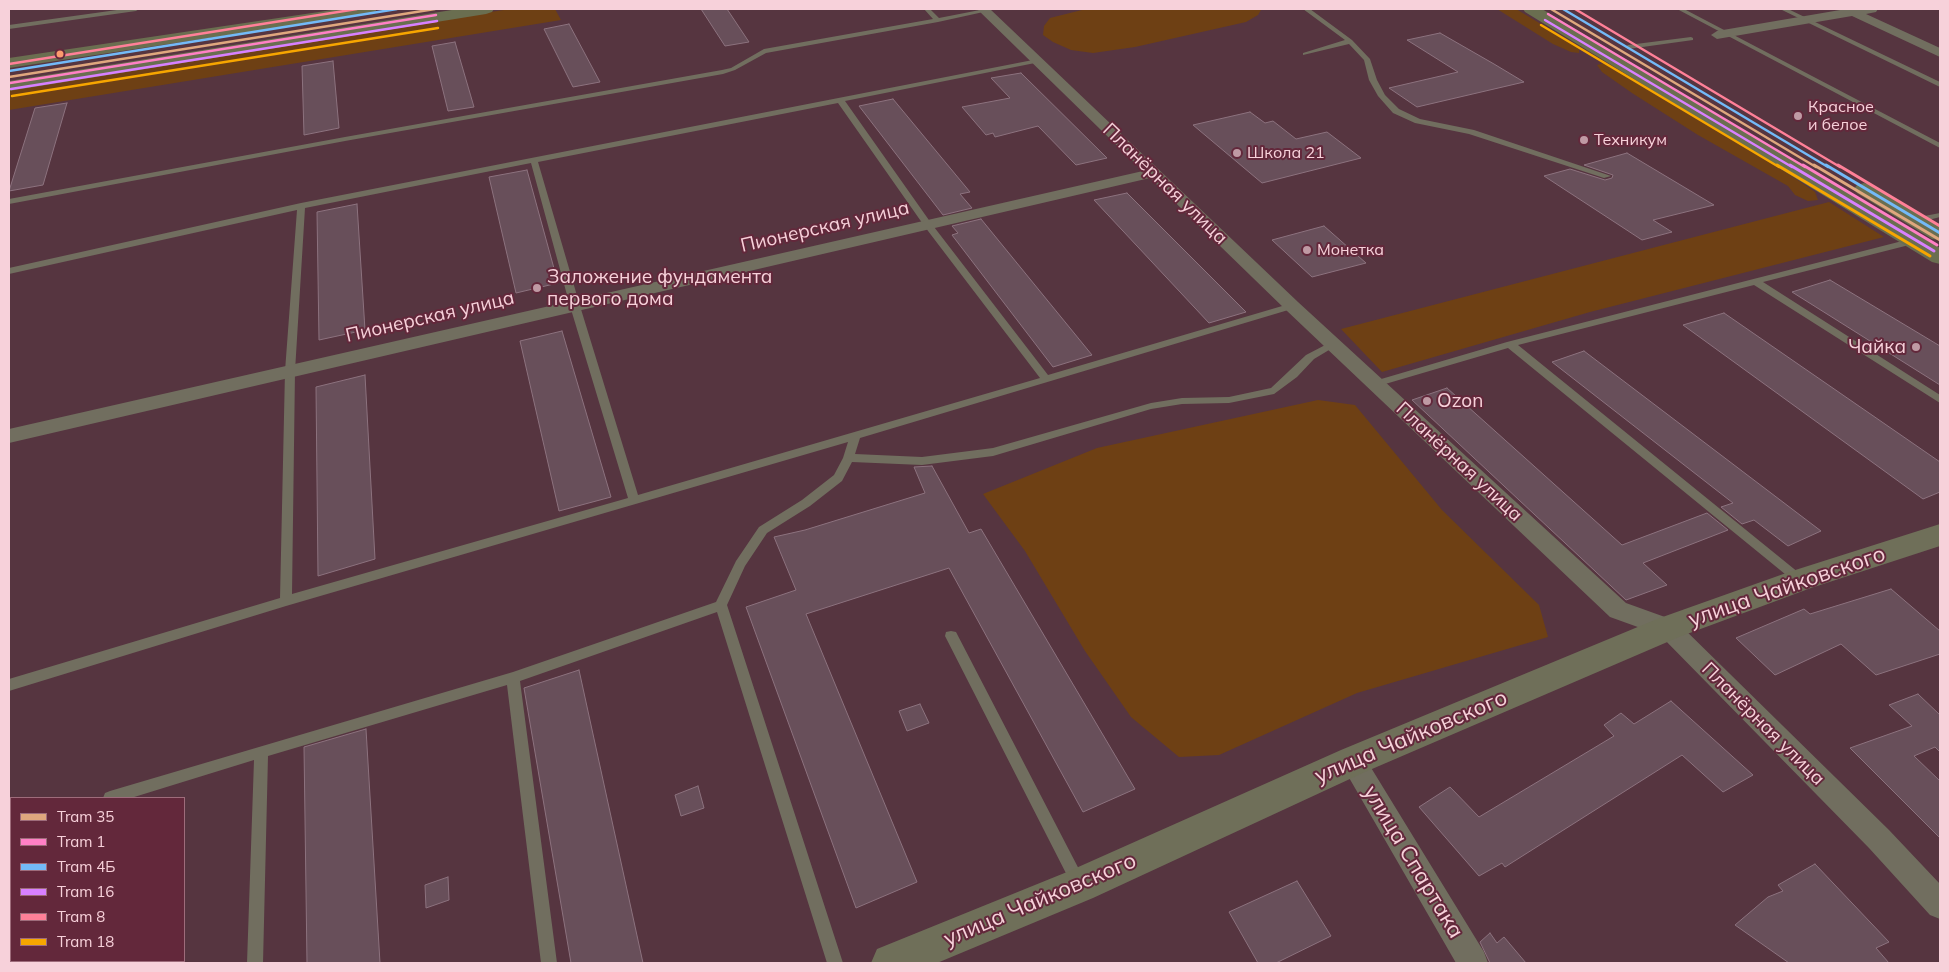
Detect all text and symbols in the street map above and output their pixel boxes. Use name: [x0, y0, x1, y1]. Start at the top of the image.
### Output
unlabelled marker: [55, 49, 65, 59]
place label: Красное и белое: [1808, 97, 1874, 135]
marker: Красное и белое: [1792, 110, 1804, 122]
street label: Планёрная улица: [1098, 119, 1232, 249]
place label: Техникум: [1594, 130, 1667, 150]
marker: Техникум: [1578, 134, 1590, 146]
place label: Школа 21: [1247, 143, 1325, 163]
marker: Школа 21: [1231, 147, 1243, 159]
street label: Пионерская улица: [738, 196, 912, 258]
place label: Монетка: [1317, 240, 1384, 260]
marker: Монетка: [1301, 244, 1313, 256]
place label: Заложение фундамента первого дома: [547, 266, 772, 310]
marker: Заложение фундамента первого дома: [531, 282, 543, 294]
street label: Пионерская улица: [343, 286, 517, 348]
place label: Чайка: [1848, 336, 1906, 358]
marker: Чайка: [1910, 341, 1922, 353]
place label: Ozon: [1437, 390, 1483, 412]
marker: Ozon: [1421, 395, 1433, 407]
street label: Планёрная улица: [1391, 398, 1527, 526]
street label: улица Чайковского: [1685, 541, 1889, 633]
street label: Планёрная улица: [1697, 658, 1829, 790]
street label: улица Чайковского: [1311, 684, 1511, 790]
street label: улица Спартака: [1357, 781, 1469, 943]
legend: [10, 797, 185, 962]
text: Tram 35: [57, 807, 114, 826]
text: Tram 1: [57, 832, 105, 851]
street label: улица Чайковского: [940, 847, 1140, 953]
text: Tram 4Б: [57, 857, 116, 876]
text: Tram 16: [57, 882, 114, 901]
text: Tram 8: [57, 907, 105, 926]
text: Tram 18: [57, 932, 114, 951]

